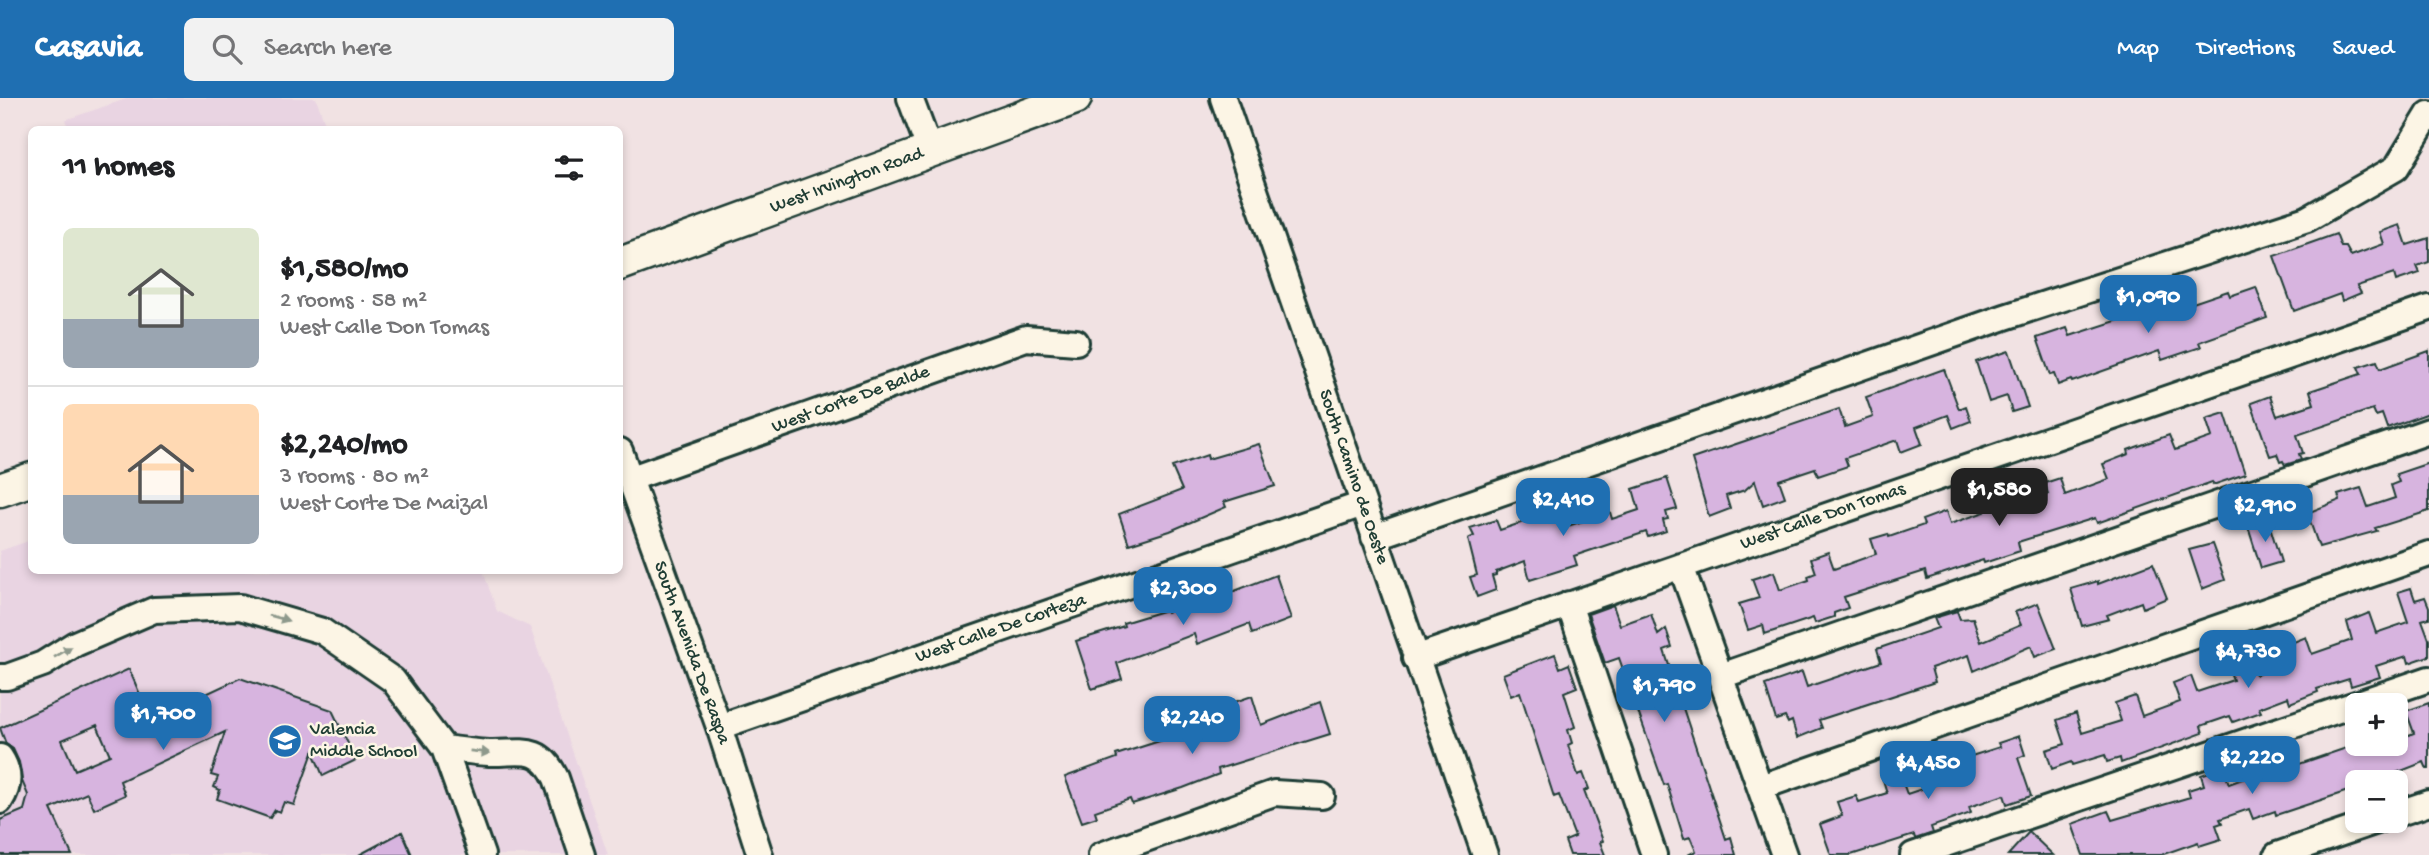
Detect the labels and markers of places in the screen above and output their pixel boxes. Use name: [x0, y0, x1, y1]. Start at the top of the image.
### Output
pin: $1,090: [2091, 275, 2205, 335]
pin: $1,580: [1942, 468, 2056, 528]
pin: $2,410: [1506, 478, 1620, 538]
pin: $2,910: [2208, 484, 2322, 544]
pin: $2,300: [1126, 568, 1240, 627]
pin: $4,730: [2191, 630, 2305, 690]
pin: $1,790: [1607, 664, 1721, 724]
pin: $1,700: [106, 692, 220, 752]
pin: $2,240: [1135, 696, 1249, 756]
place label: Valencia Middle School: [309, 719, 417, 764]
school or university icon: Valencia Middle School: [266, 722, 304, 760]
pin: $2,220: [2195, 736, 2309, 796]
pin: $4,450: [1871, 742, 1985, 801]

